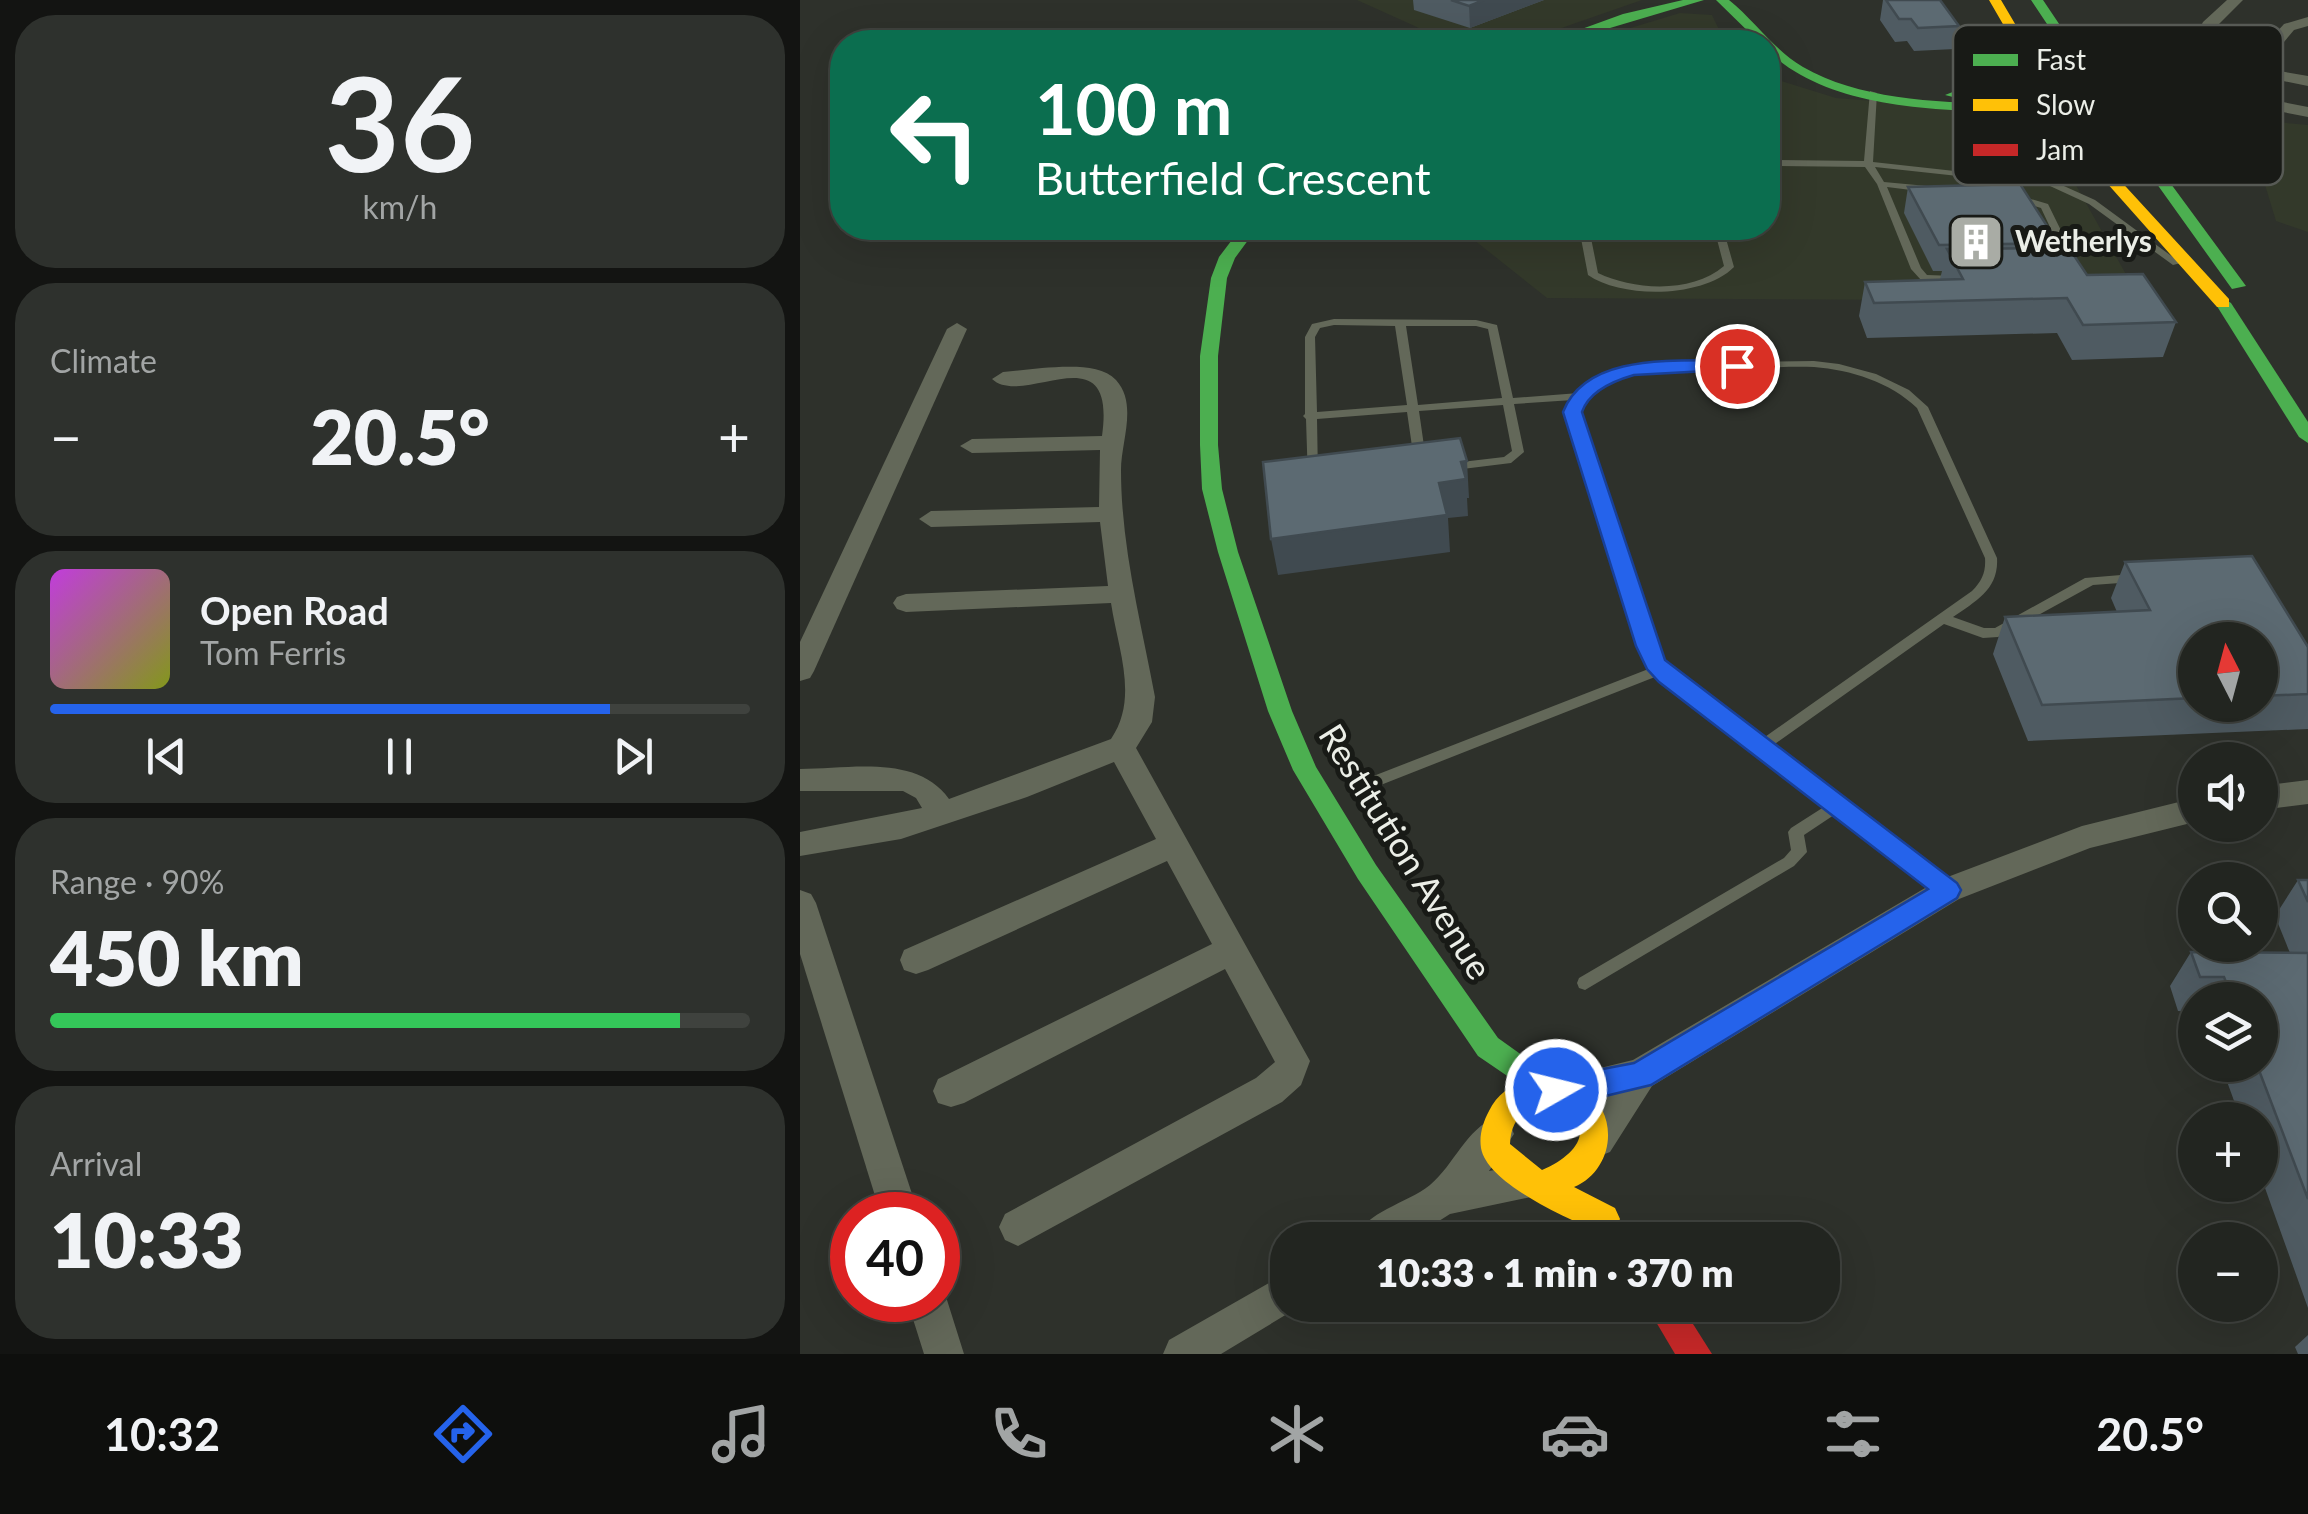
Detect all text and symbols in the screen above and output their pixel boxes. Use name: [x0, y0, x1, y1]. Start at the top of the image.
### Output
legend: [1953, 25, 2283, 185]
text: Fast: [2036, 42, 2086, 76]
text: 36: [325, 44, 475, 200]
text: 100 m: [1035, 66, 1232, 150]
icon: left: [870, 70, 1000, 200]
text: Slow: [2036, 87, 2095, 121]
text: Jam: [2036, 132, 2084, 166]
text: Butterfield Crescent: [1035, 151, 1431, 205]
text: km/h: [363, 187, 437, 226]
building icon: Wetherlys: [1946, 212, 2006, 272]
place label: Wetherlys: [2015, 222, 2152, 258]
pin: [1695, 324, 1780, 409]
icon: arrive: [1710, 339, 1765, 394]
text: Climate: [50, 341, 157, 380]
text: 20.5°: [310, 391, 490, 481]
text: −: [50, 403, 82, 469]
text: +: [718, 403, 750, 469]
text: Open Road: [200, 587, 389, 633]
north arrow: [2178, 622, 2278, 722]
map controls: [2178, 622, 2278, 1322]
text: Tom Ferris: [200, 633, 346, 672]
street label: Restitution Avenue: [1311, 716, 1502, 986]
icon: previous: [139, 729, 194, 784]
icon: pause: [372, 729, 427, 784]
icon: next: [606, 729, 661, 784]
button: sound: [2178, 742, 2278, 842]
text: Range · 90%: [50, 862, 224, 901]
button: search: [2178, 862, 2278, 962]
text: 450 km: [50, 912, 304, 1002]
button: layers: [2178, 982, 2278, 1082]
position arrow: [1504, 1038, 1608, 1142]
button: +: [2178, 1102, 2278, 1202]
text: Arrival: [50, 1144, 142, 1183]
speed limit sign: 40: [830, 1192, 960, 1322]
text: 10:33: [50, 1194, 244, 1284]
button: −: [2178, 1222, 2278, 1322]
text: 10:33 · 1 min · 370 m: [1376, 1249, 1734, 1295]
icon: directions: [428, 1399, 498, 1469]
icon: music: [706, 1399, 776, 1469]
icon: phone: [984, 1399, 1054, 1469]
icon: climate: [1262, 1399, 1332, 1469]
icon: car: [1540, 1399, 1610, 1469]
icon: filters: [1818, 1399, 1888, 1469]
text: 10:32: [104, 1407, 220, 1461]
text: 20.5°: [2096, 1407, 2204, 1461]

